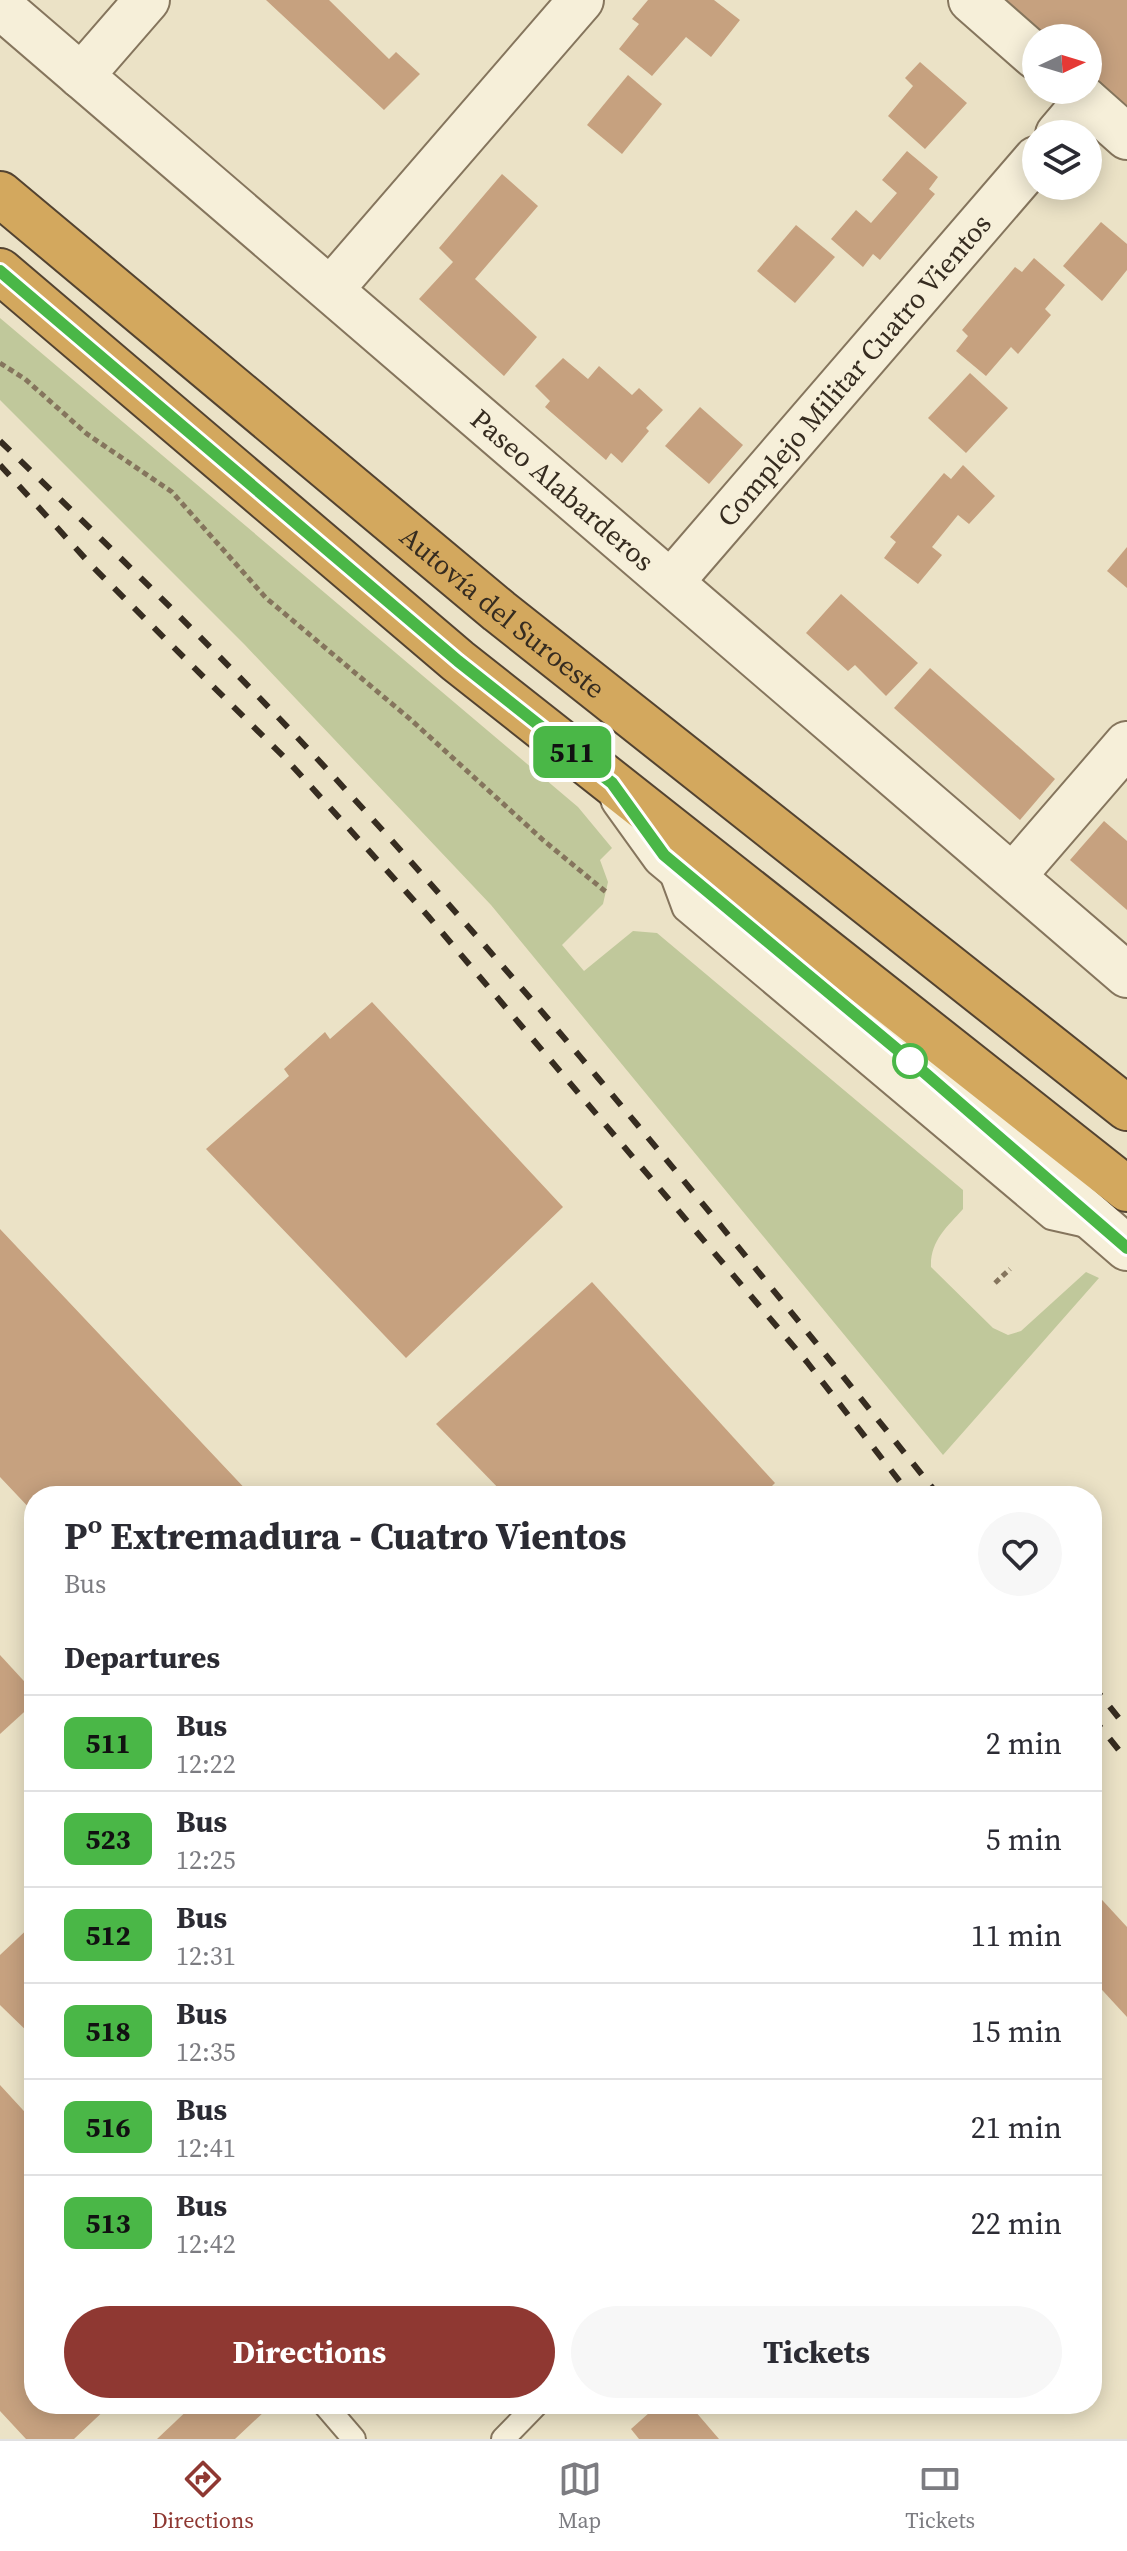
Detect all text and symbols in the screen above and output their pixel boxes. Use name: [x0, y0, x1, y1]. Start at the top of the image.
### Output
north arrow: [1022, 24, 1102, 104]
map controls: [1022, 24, 1102, 200]
button: layers: [1022, 120, 1102, 200]
street label: Complejo Militar Cuatro Vientos: [708, 205, 1000, 535]
street label: Paseo Alabarderos: [463, 400, 663, 580]
street label: Autovía del Suroeste: [392, 517, 613, 707]
line badge: 511: [526, 726, 618, 778]
text: 511: [549, 733, 595, 771]
unlabelled marker: [893, 1044, 927, 1078]
text: Pº Extremadura - Cuatro Vientos: [64, 1510, 627, 1562]
button: heart: [978, 1512, 1062, 1596]
text: Bus: [64, 1566, 106, 1602]
text: Departures: [64, 1637, 220, 1678]
text: Bus: [176, 1705, 227, 1746]
text: 2 min: [986, 1723, 1062, 1764]
text: 511: [85, 1724, 131, 1762]
text: 12:22: [176, 1746, 236, 1782]
text: Bus: [176, 1801, 227, 1842]
text: 5 min: [986, 1819, 1062, 1860]
text: 523: [85, 1820, 131, 1858]
text: 12:25: [176, 1842, 236, 1878]
text: Bus: [176, 1897, 227, 1938]
text: 11 min: [971, 1915, 1062, 1956]
text: 512: [85, 1916, 131, 1954]
text: 12:31: [176, 1938, 236, 1974]
text: Bus: [176, 1993, 227, 2034]
text: 15 min: [971, 2011, 1062, 2052]
text: 518: [85, 2012, 131, 2050]
text: 12:35: [176, 2034, 236, 2070]
text: Bus: [176, 2089, 227, 2130]
text: 21 min: [971, 2107, 1062, 2148]
text: 516: [85, 2108, 131, 2146]
text: 12:41: [176, 2130, 236, 2166]
text: Bus: [176, 2185, 227, 2226]
text: 22 min: [971, 2203, 1062, 2244]
text: 513: [85, 2204, 131, 2242]
text: 12:42: [176, 2226, 236, 2262]
button: Directions: [64, 2306, 555, 2398]
button: Tickets: [571, 2306, 1062, 2398]
tab: Directions: [152, 2457, 254, 2535]
tab: Map: [558, 2457, 602, 2535]
tab: Tickets: [905, 2457, 975, 2535]

